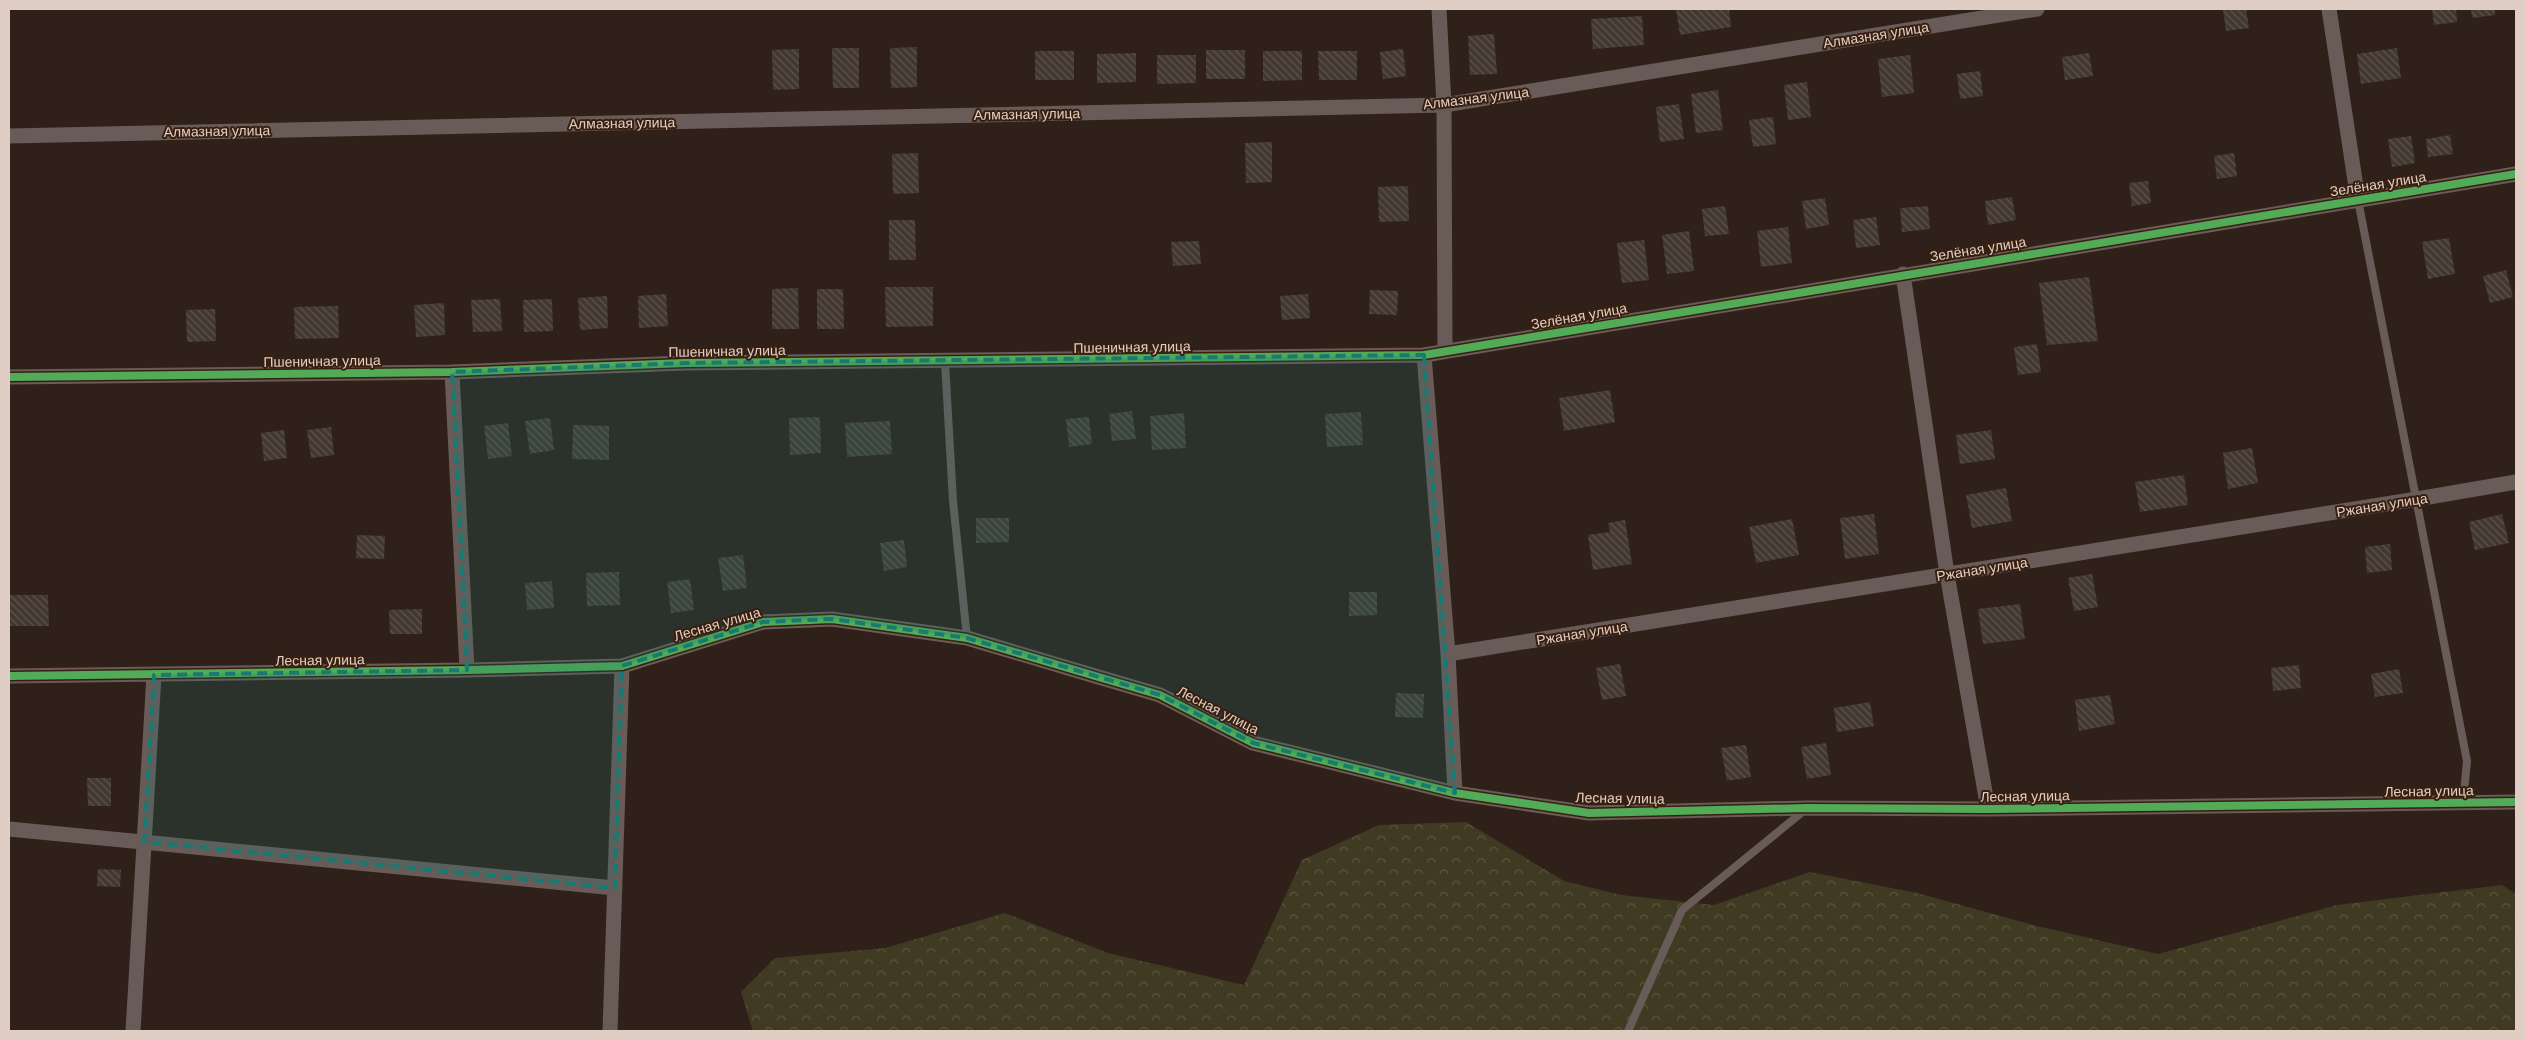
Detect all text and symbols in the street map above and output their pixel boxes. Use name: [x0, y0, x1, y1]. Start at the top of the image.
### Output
street label: Алмазная улица: [1822, 19, 1930, 51]
street label: Алмазная улица: [1422, 84, 1530, 112]
street label: Алмазная улица: [974, 105, 1081, 123]
street label: Алмазная улица: [569, 114, 676, 132]
street label: Алмазная улица: [164, 122, 271, 140]
street label: Зелёная улица: [2329, 168, 2427, 200]
street label: Зелёная улица: [1929, 233, 2027, 265]
street label: Зелёная улица: [1530, 300, 1628, 332]
street label: Пшеничная улица: [1073, 338, 1191, 356]
street label: Пшеничная улица: [668, 342, 786, 360]
street label: Пшеничная улица: [263, 352, 381, 370]
street label: Ржаная улица: [2335, 490, 2429, 520]
street label: Ржаная улица: [1935, 554, 2029, 584]
street label: Лесная улица: [672, 604, 762, 644]
street label: Ржаная улица: [1535, 618, 1629, 648]
street label: Лесная улица: [275, 651, 365, 669]
street label: Лесная улица: [1175, 683, 1262, 738]
street label: Лесная улица: [2384, 782, 2474, 800]
street label: Лесная улица: [1980, 787, 2070, 805]
street label: Лесная улица: [1575, 789, 1665, 807]

